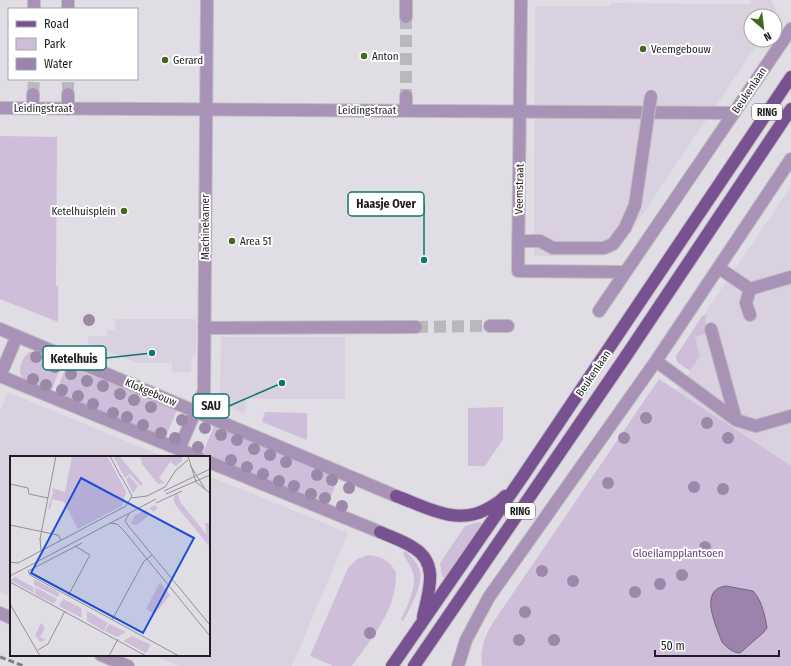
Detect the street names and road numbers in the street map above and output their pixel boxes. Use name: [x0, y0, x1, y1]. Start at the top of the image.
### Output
street label: Beukenlaan: [729, 65, 770, 116]
street label: Leidingstraat: [14, 102, 73, 115]
street label: Leidingstraat: [338, 104, 397, 117]
road number: RING: [752, 104, 782, 120]
street label: Veemstraat: [513, 163, 526, 215]
street label: Machinekamer: [199, 194, 212, 260]
street label: Beukenlaan: [573, 348, 614, 399]
street label: Klokgebouw: [123, 376, 178, 409]
road number: RING: [505, 503, 535, 519]

